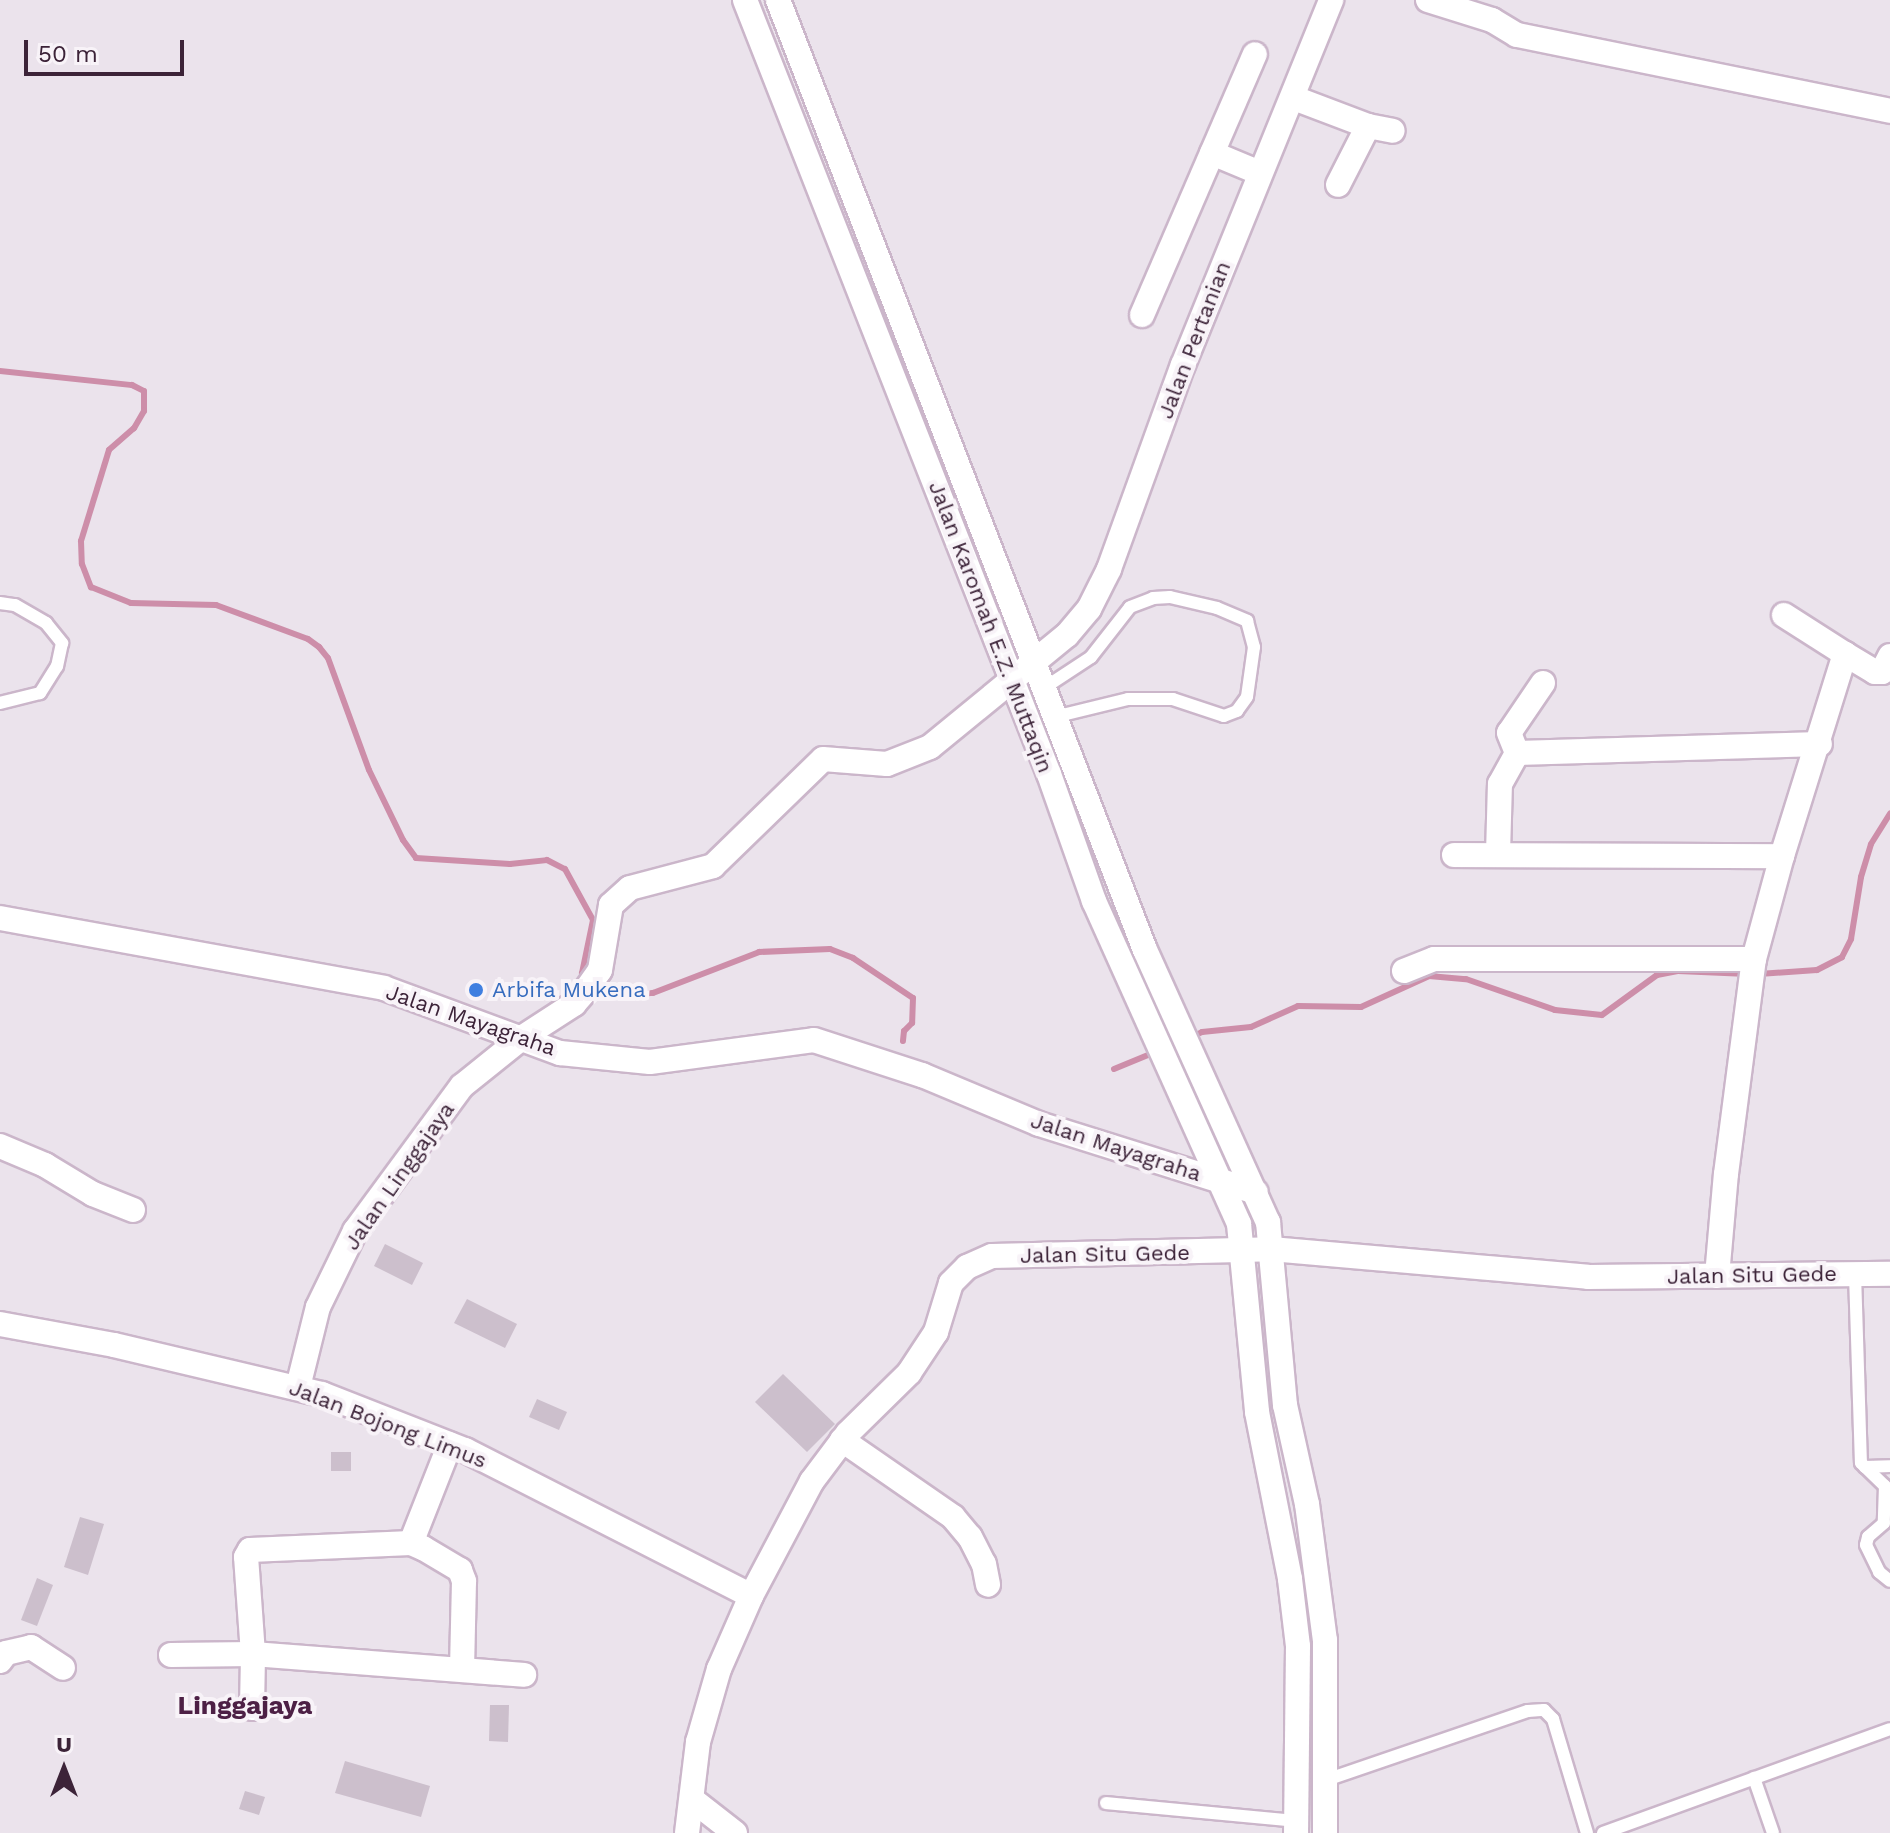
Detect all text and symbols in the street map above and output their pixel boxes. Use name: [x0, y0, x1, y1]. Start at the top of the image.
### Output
scale bar: [28, 24, 188, 74]
text: 50 m: [38, 40, 98, 68]
street label: Jalan Pertanian: [1152, 258, 1236, 422]
street label: Jalan Karomah E.Z. Muttaqin: [923, 477, 1059, 777]
place label: Arbifa Mukena: [492, 977, 646, 1003]
street label: Jalan Mayagraha: [383, 979, 559, 1061]
marker: Arbifa Mukena: [467, 981, 485, 999]
street label: Jalan Linggajaya: [338, 1097, 460, 1255]
street label: Jalan Mayagraha: [1027, 1107, 1205, 1187]
street label: Jalan Situ Gede: [1020, 1239, 1190, 1269]
street label: Jalan Situ Gede: [1667, 1260, 1837, 1290]
street label: Jalan Bojong Limus: [286, 1374, 490, 1474]
district label: Linggajaya: [178, 1690, 312, 1722]
north arrow: [24, 1729, 104, 1809]
text: U: [56, 1732, 72, 1757]

